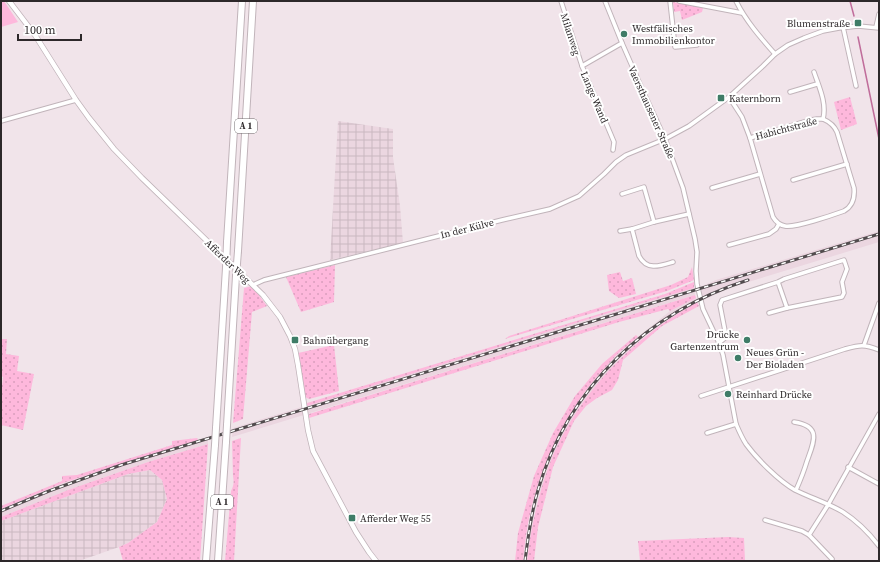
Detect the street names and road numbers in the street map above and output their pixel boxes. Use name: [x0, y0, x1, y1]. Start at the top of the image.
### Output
street label: Milanweg: [558, 12, 583, 57]
street label: Vaersthausener Straße: [625, 64, 678, 161]
street label: Lange Wand: [578, 69, 611, 125]
street label: Habichtstraße: [754, 114, 818, 143]
road number: A 1: [235, 119, 257, 133]
street label: In der Külve: [439, 216, 495, 241]
street label: Afferder Weg: [202, 236, 253, 286]
road number: A 1: [211, 495, 233, 509]

